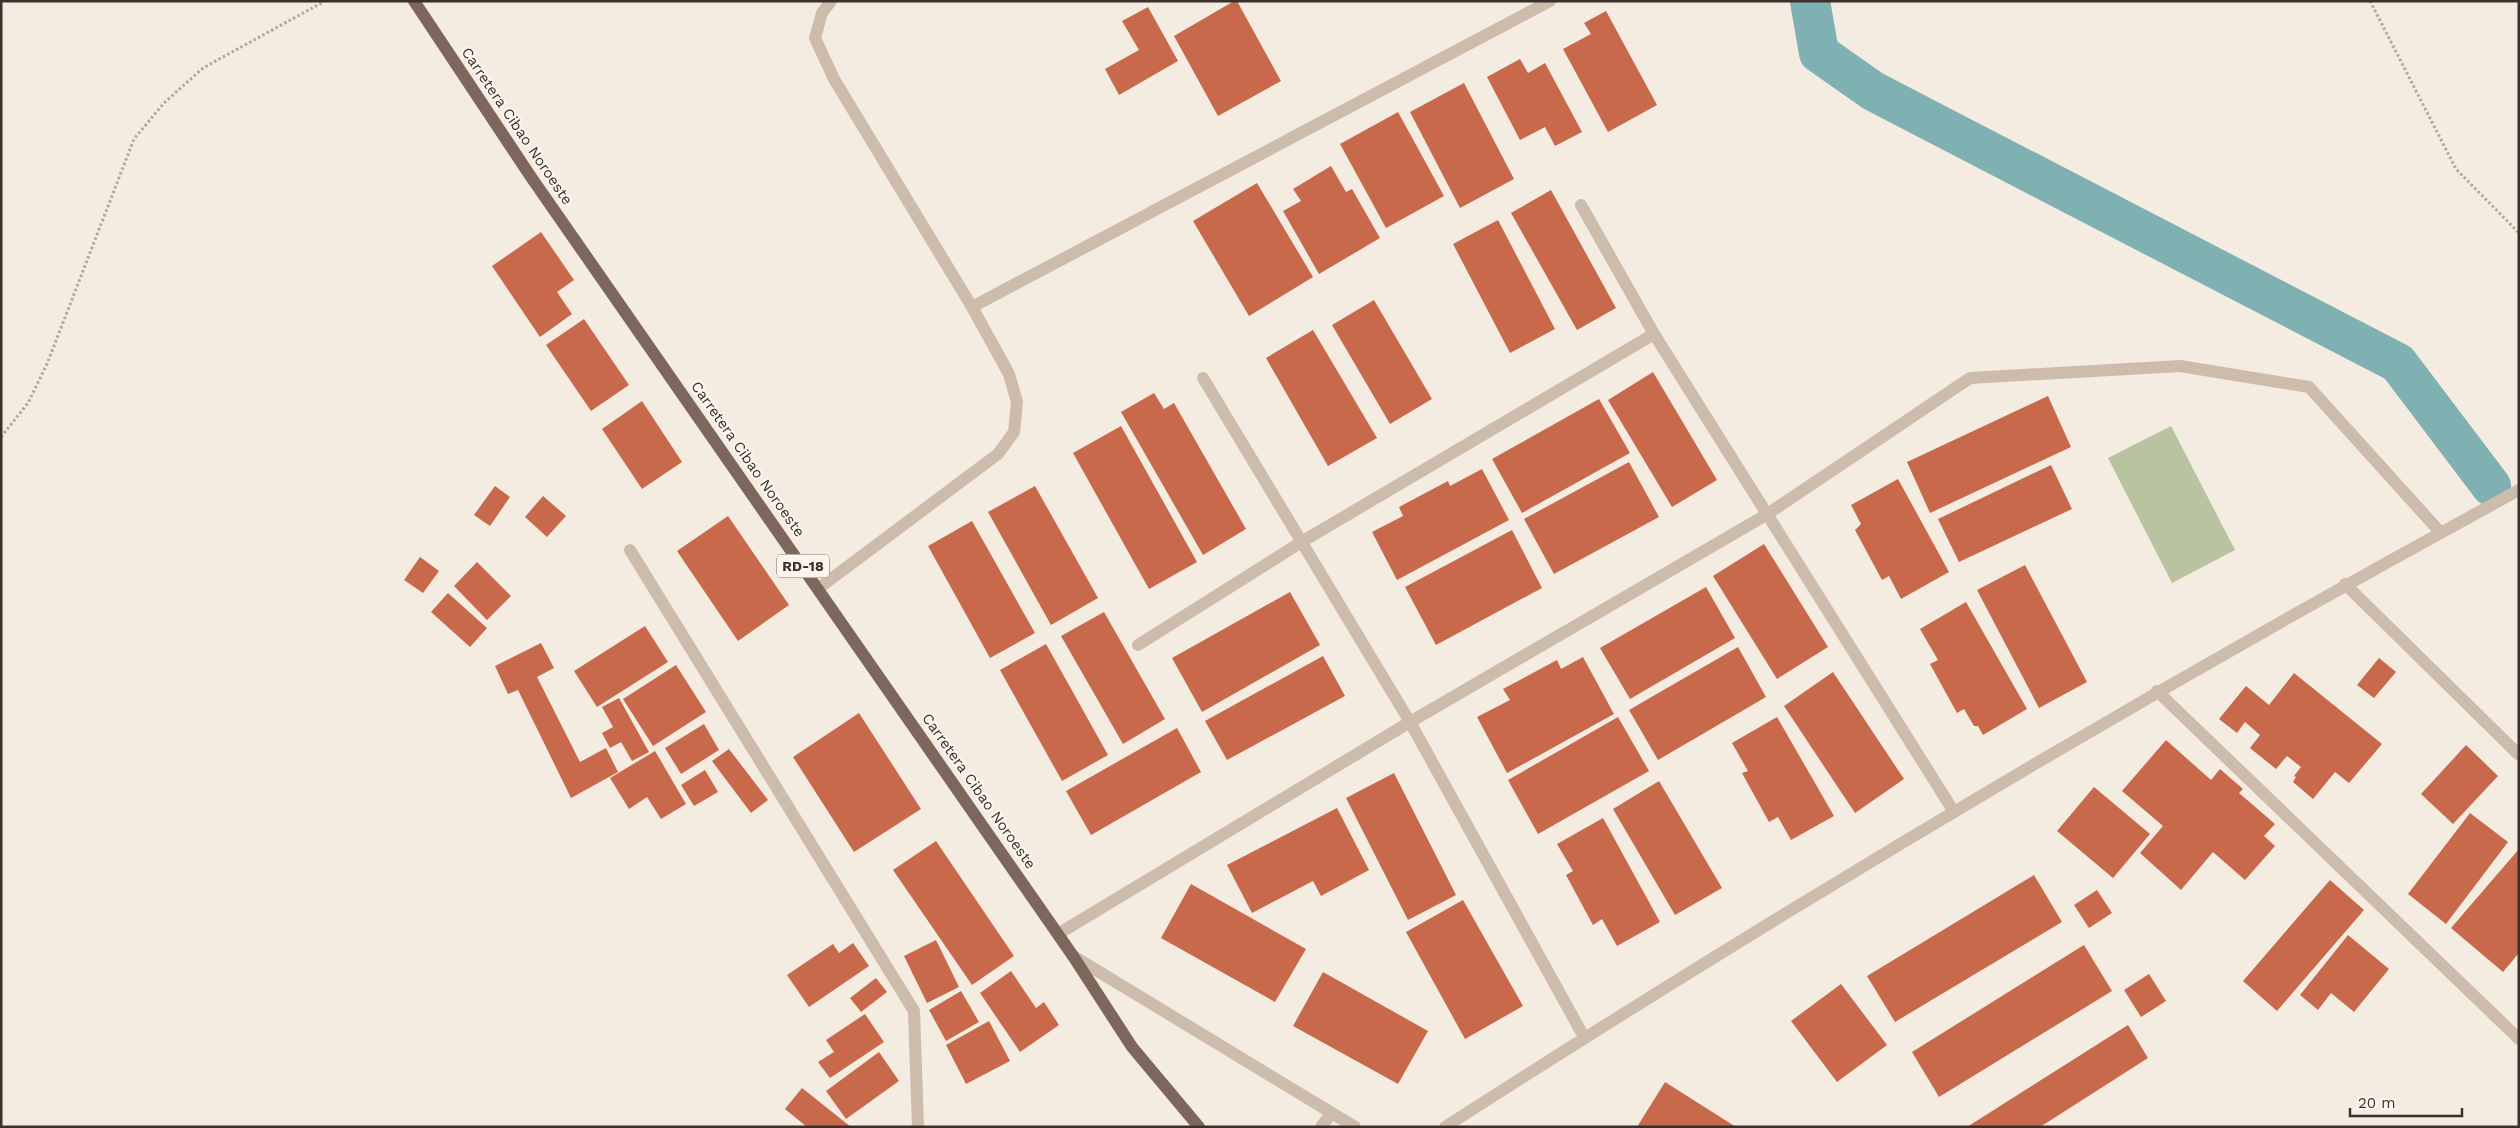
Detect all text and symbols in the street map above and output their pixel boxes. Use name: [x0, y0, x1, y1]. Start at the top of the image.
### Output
street label: Carretera Cibao Noroeste: [458, 44, 576, 208]
street label: Carretera Cibao Noroeste: [687, 378, 809, 540]
road number: RD-18: [777, 554, 829, 578]
street label: Carretera Cibao Noroeste: [918, 710, 1040, 872]
scale bar: [2350, 1086, 2462, 1118]
text: 20 m: [2358, 1094, 2396, 1112]

